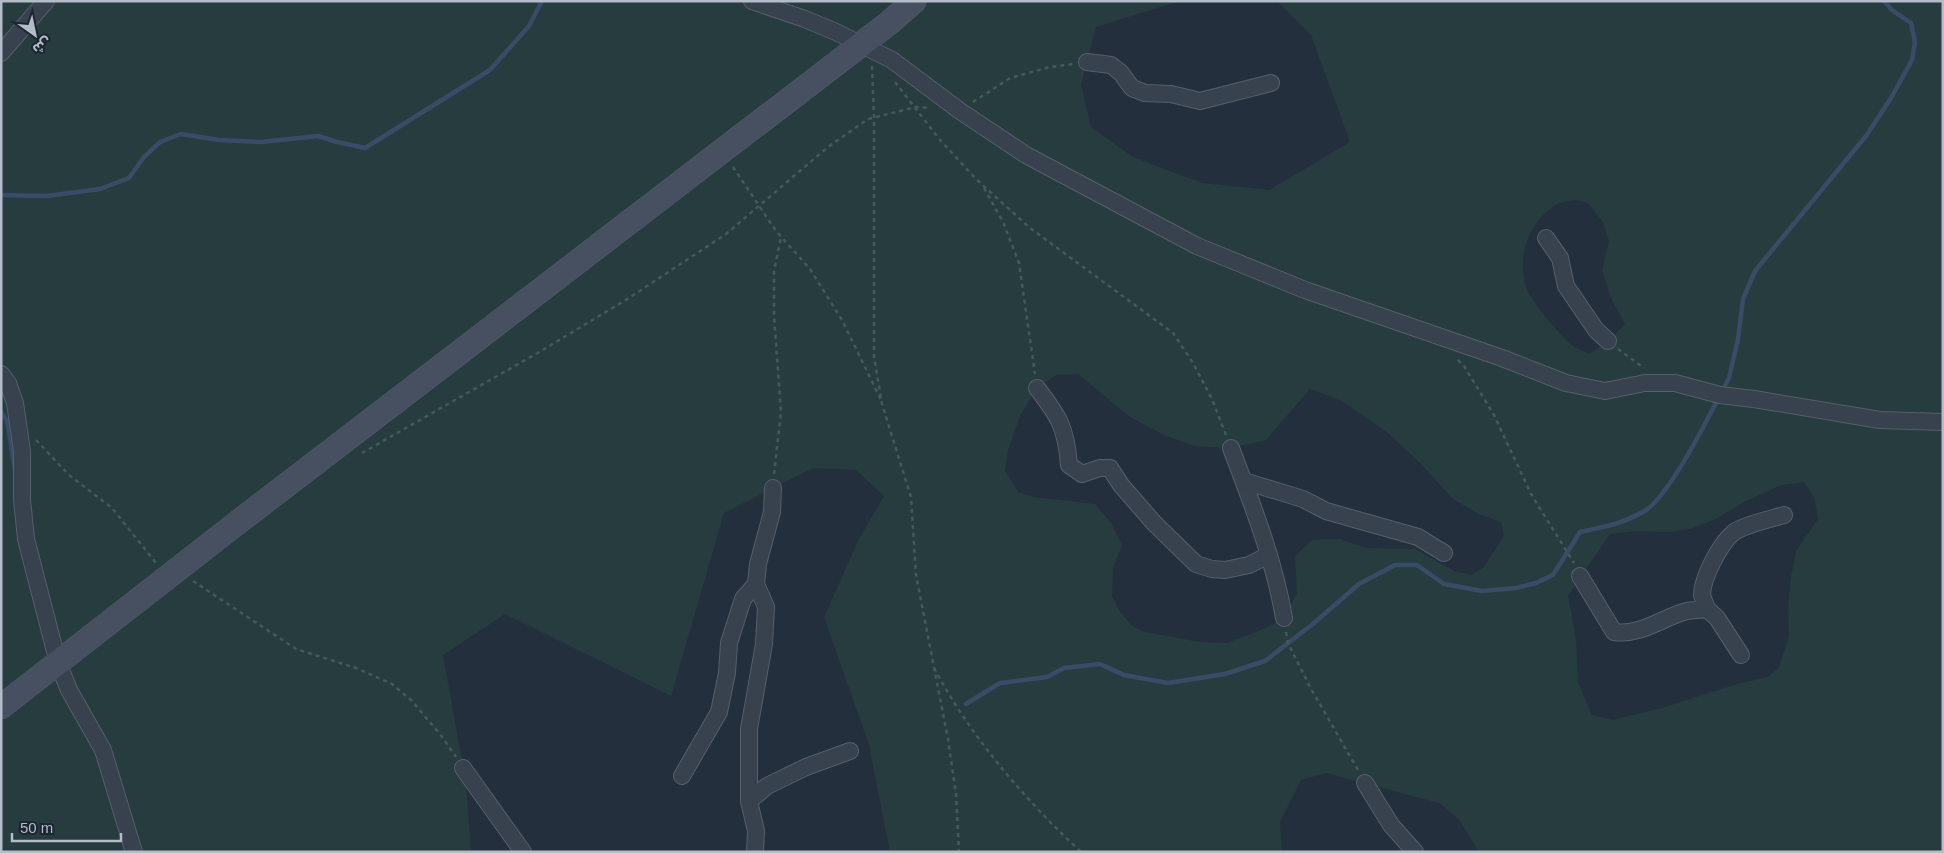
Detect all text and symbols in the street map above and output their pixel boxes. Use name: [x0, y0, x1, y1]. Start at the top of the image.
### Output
north arrow: [10, 10, 60, 60]
text: ش: [30, 34, 54, 58]
scale bar: [12, 810, 121, 842]
text: 50 m: [20, 819, 53, 836]

